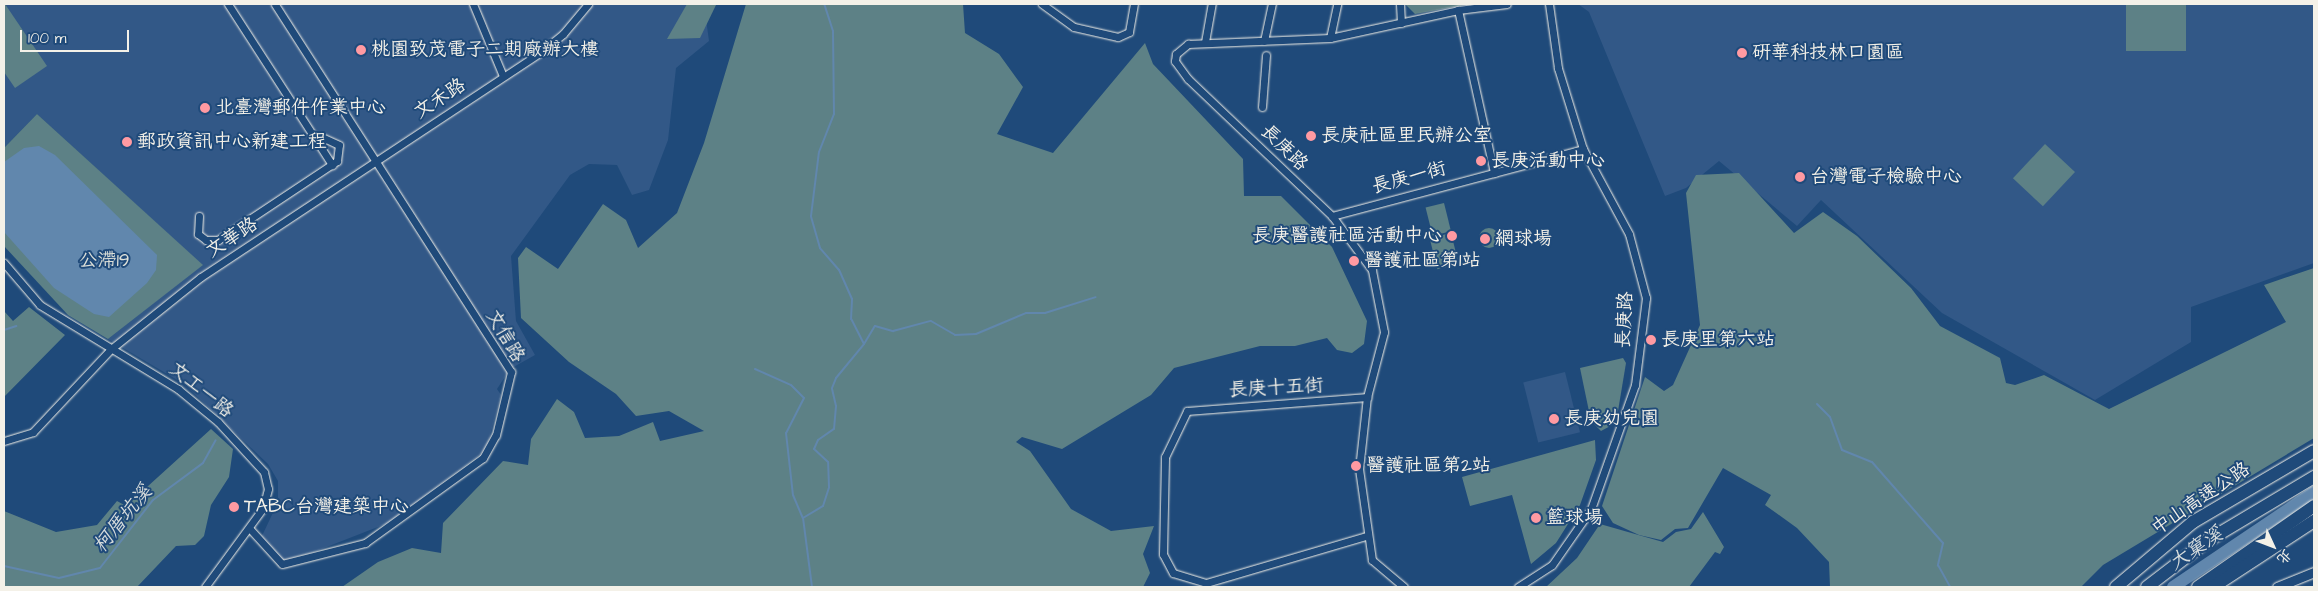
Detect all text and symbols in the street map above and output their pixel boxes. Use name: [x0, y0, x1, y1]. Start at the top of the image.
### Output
scale bar: [22, 20, 131, 52]
text: 100 m: [28, 28, 67, 49]
place label: 桃園致茂電子二期廠辦大樓: [371, 39, 599, 61]
place label: 研華科技林口園區: [1752, 42, 1904, 64]
marker: 桃園致茂電子二期廠辦大樓: [355, 44, 367, 56]
marker: 研華科技林口園區: [1736, 47, 1748, 59]
street label: 文禾路: [410, 74, 470, 124]
place label: 北臺灣郵件作業中心: [215, 97, 386, 119]
marker: 北臺灣郵件作業中心: [199, 102, 211, 114]
street label: 長庚路: [1256, 120, 1312, 176]
place label: 長庚社區里民辦公室: [1321, 125, 1492, 147]
marker: 長庚社區里民辦公室: [1305, 130, 1317, 142]
place label: 郵政資訊中心新建工程: [137, 131, 327, 153]
marker: 郵政資訊中心新建工程: [121, 136, 133, 148]
place label: 長庚活動中心: [1491, 150, 1605, 172]
marker: 長庚活動中心: [1475, 155, 1487, 167]
street label: 長庚一街: [1369, 157, 1449, 199]
place label: 台灣電子檢驗中心: [1810, 166, 1962, 188]
marker: 台灣電子檢驗中心: [1794, 171, 1806, 183]
street label: 文華路: [202, 213, 262, 263]
place label: 長庚醫護社區活動中心: [1252, 225, 1442, 247]
place label: 網球場: [1495, 228, 1552, 250]
marker: 長庚醫護社區活動中心: [1446, 230, 1458, 242]
marker: 網球場: [1479, 233, 1491, 245]
park label: 公滯19: [78, 250, 130, 272]
place label: 醫護社區第1站: [1364, 250, 1480, 272]
marker: 醫護社區第1站: [1348, 255, 1360, 267]
street label: 長庚路: [1612, 291, 1638, 349]
street label: 文信路: [481, 306, 529, 366]
place label: 長庚里第六站: [1661, 329, 1775, 351]
marker: 長庚里第六站: [1645, 334, 1657, 346]
street label: 文工一路: [164, 357, 238, 423]
street label: 長庚十五街: [1228, 374, 1324, 402]
place label: 長庚幼兒園: [1564, 408, 1659, 430]
marker: 長庚幼兒園: [1548, 413, 1560, 425]
place label: 醫護社區第2站: [1366, 455, 1491, 477]
street label: 中山高速公路: [2147, 458, 2255, 540]
marker: 醫護社區第2站: [1350, 460, 1362, 472]
water label: 柯厝坑溪: [89, 480, 157, 558]
place label: TABC台灣建築中心: [244, 496, 409, 518]
marker: TABC台灣建築中心: [228, 501, 240, 513]
place label: 籃球場: [1546, 507, 1603, 529]
marker: 籃球場: [1530, 512, 1542, 524]
north arrow: [2248, 521, 2298, 571]
water label: 大窠溪: [2164, 522, 2228, 576]
text: 北: [2272, 544, 2296, 568]

